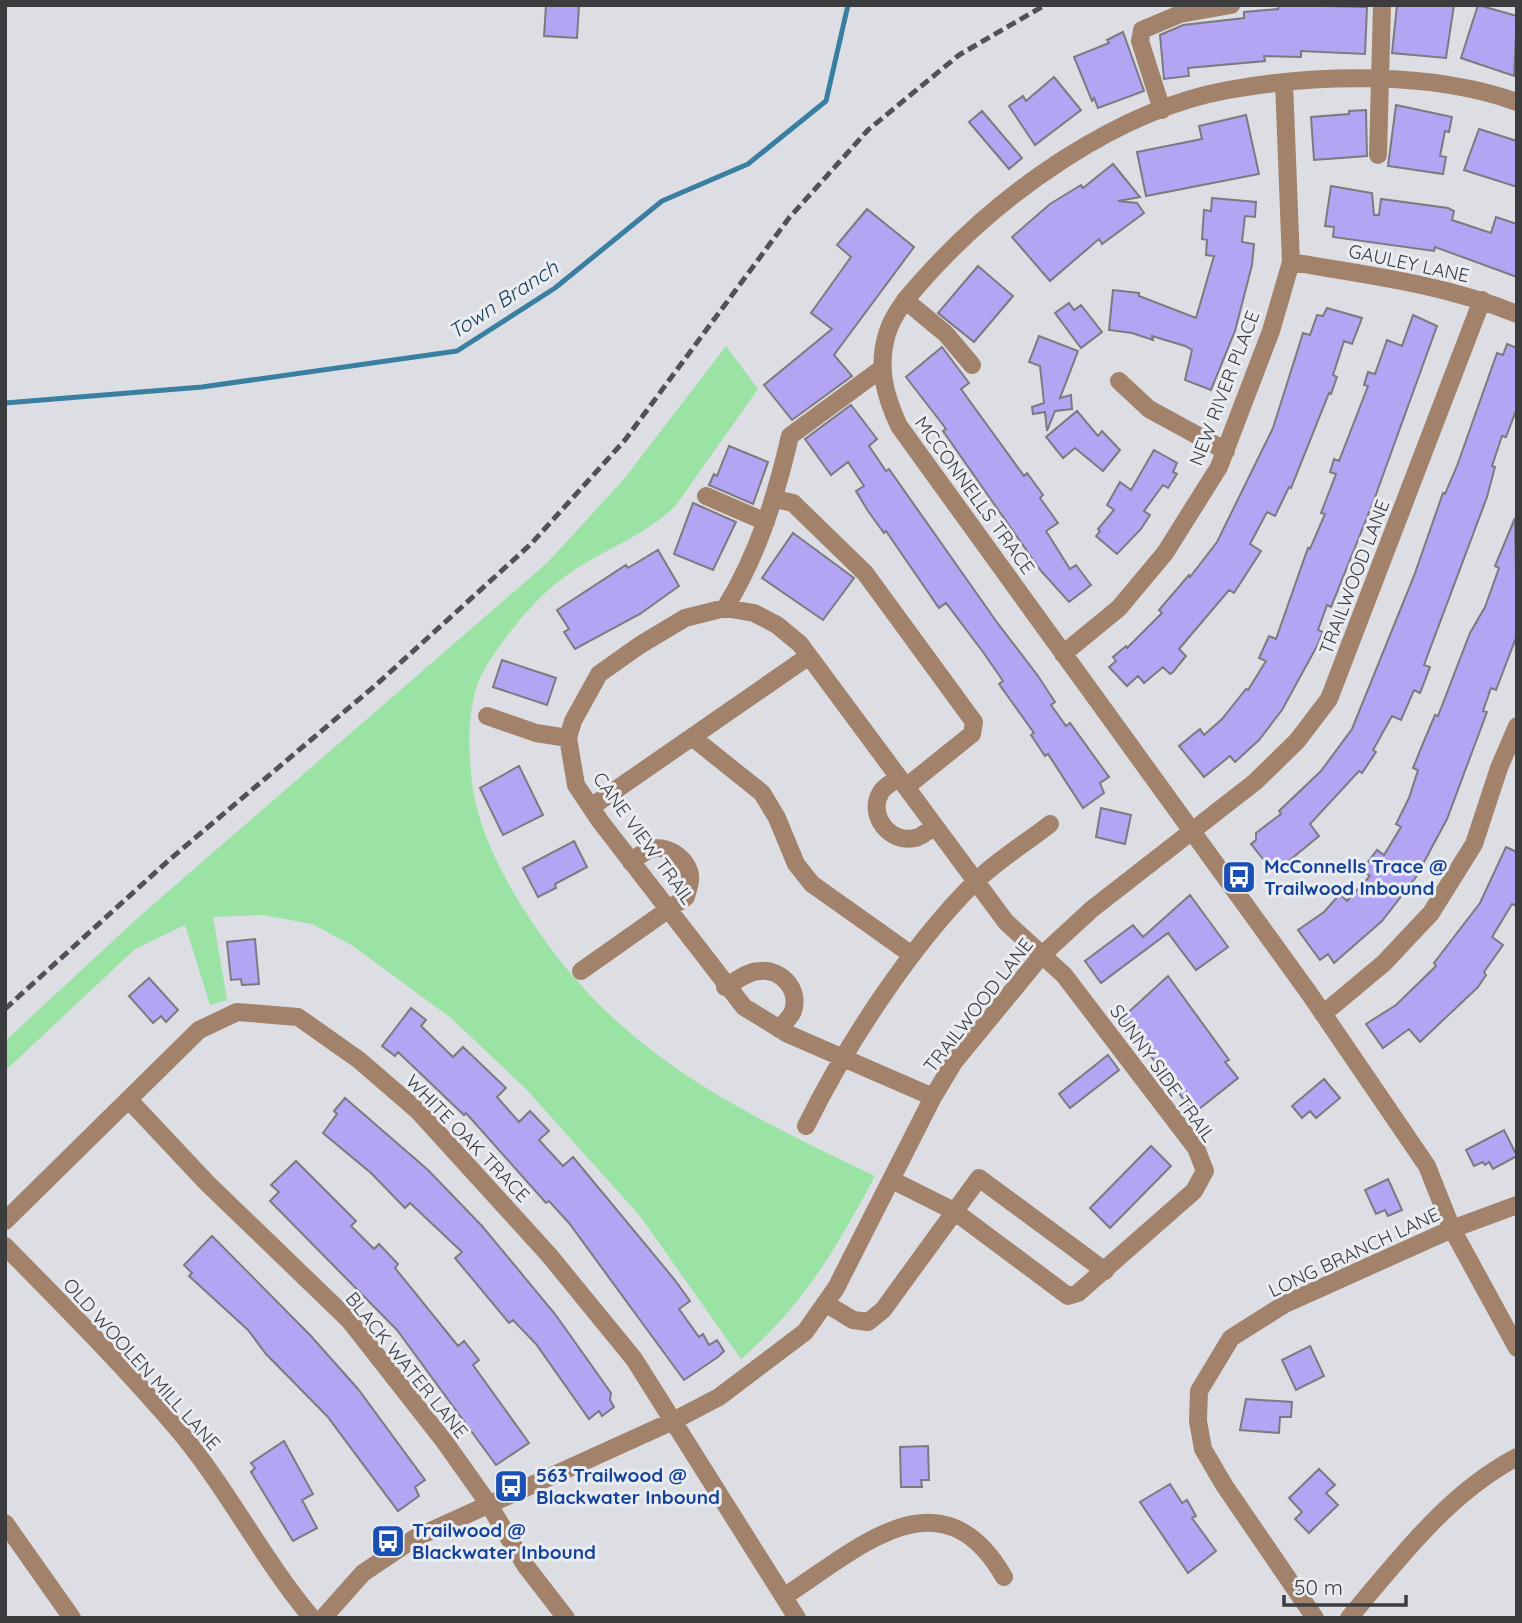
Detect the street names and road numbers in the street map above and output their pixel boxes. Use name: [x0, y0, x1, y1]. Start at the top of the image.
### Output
street label: GAULEY LANE: [1347, 239, 1471, 287]
street label: NEW RIVER PLACE: [1183, 307, 1265, 469]
street label: MCCONNELLS TRACE: [910, 411, 1040, 579]
street label: TRAILWOOD LANE: [1313, 496, 1395, 658]
street label: CANE VIEW TRAIL: [588, 767, 700, 909]
street label: TRAILWOOD LANE: [918, 933, 1038, 1077]
street label: SUNNY SIDE TRAIL: [1105, 1000, 1221, 1146]
street label: WHITE OAK TRACE: [401, 1069, 535, 1207]
street label: LONG BRANCH LANE: [1265, 1202, 1443, 1302]
street label: OLD WOOLEN MILL LANE: [58, 1273, 226, 1455]
street label: BLACK WATER LANE: [341, 1287, 473, 1443]

